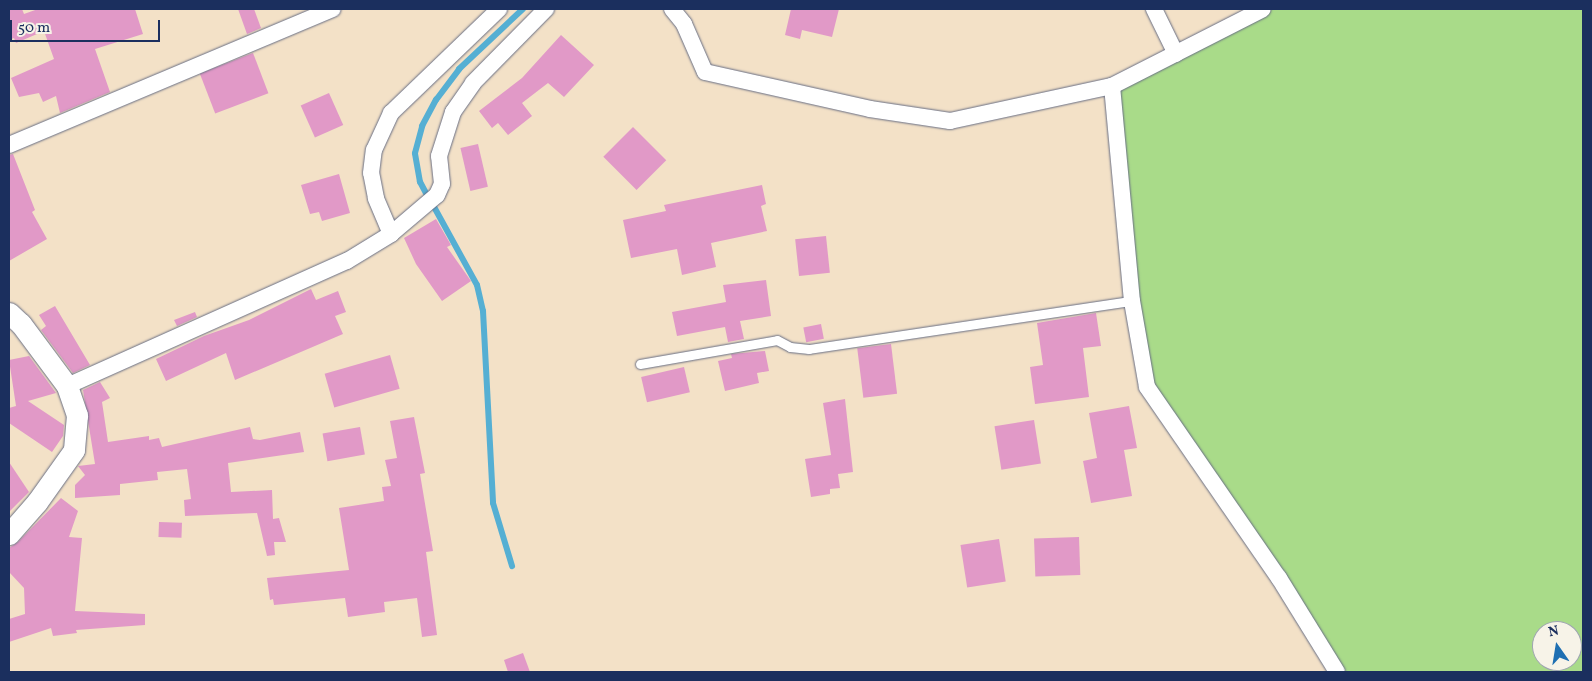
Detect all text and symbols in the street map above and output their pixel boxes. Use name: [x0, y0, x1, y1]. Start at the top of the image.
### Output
scale bar: [12, 10, 162, 42]
text: 50 m: [18, 18, 50, 39]
north arrow: [1532, 621, 1582, 671]
text: N: [1547, 621, 1561, 642]

